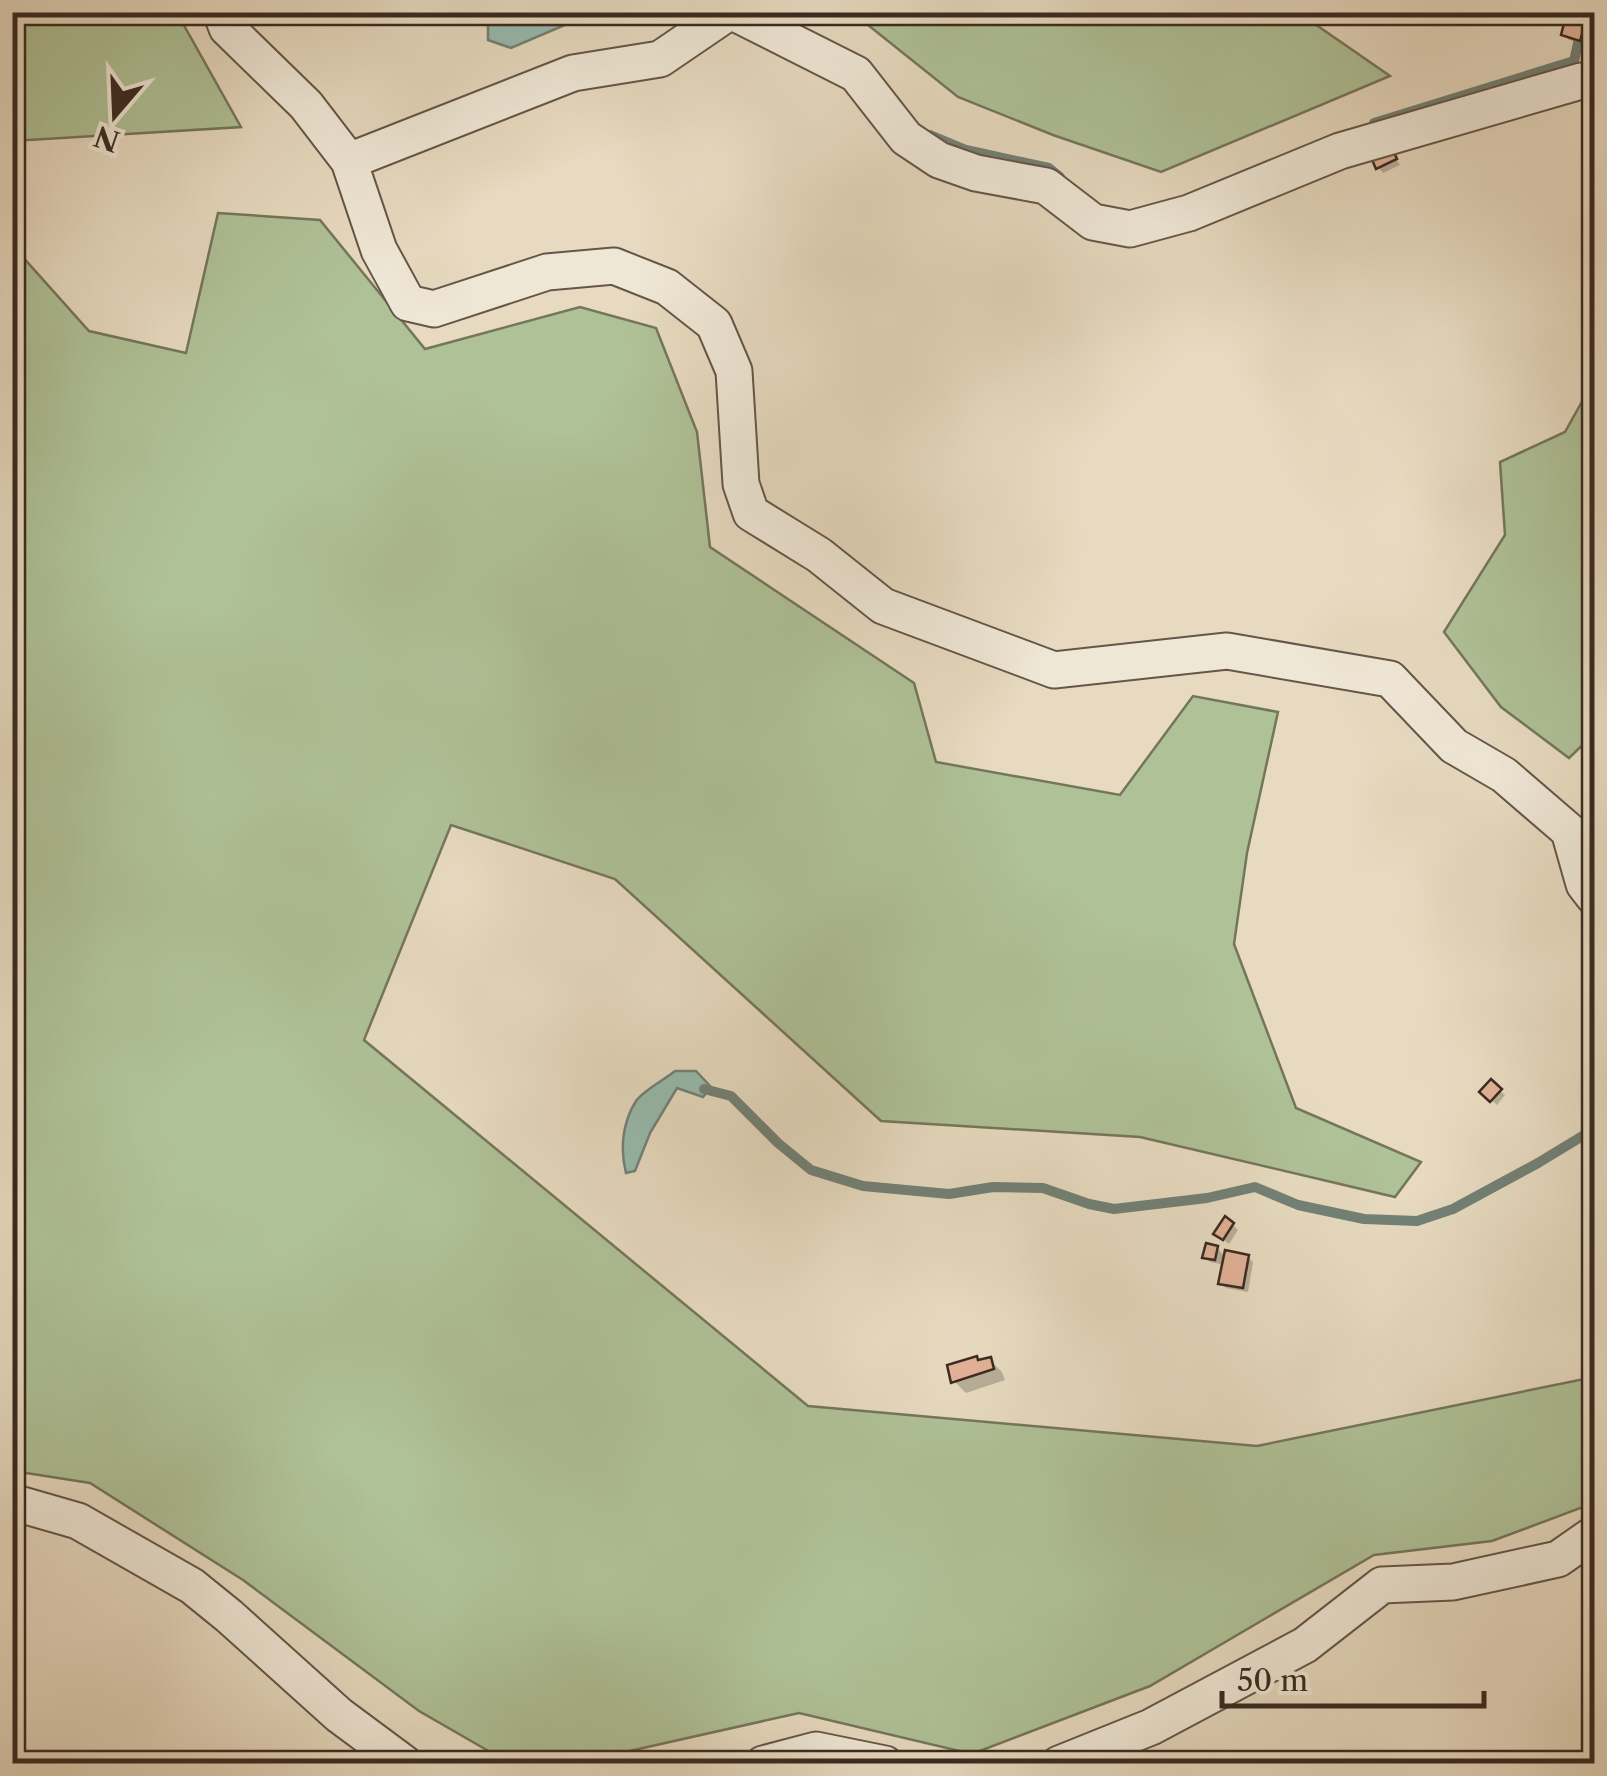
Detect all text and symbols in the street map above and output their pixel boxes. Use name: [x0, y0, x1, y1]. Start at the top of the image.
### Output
north arrow: [65, 65, 165, 165]
text: N: [90, 119, 124, 159]
scale bar: [1222, 1646, 1484, 1708]
text: 50 m: [1237, 1662, 1308, 1699]

